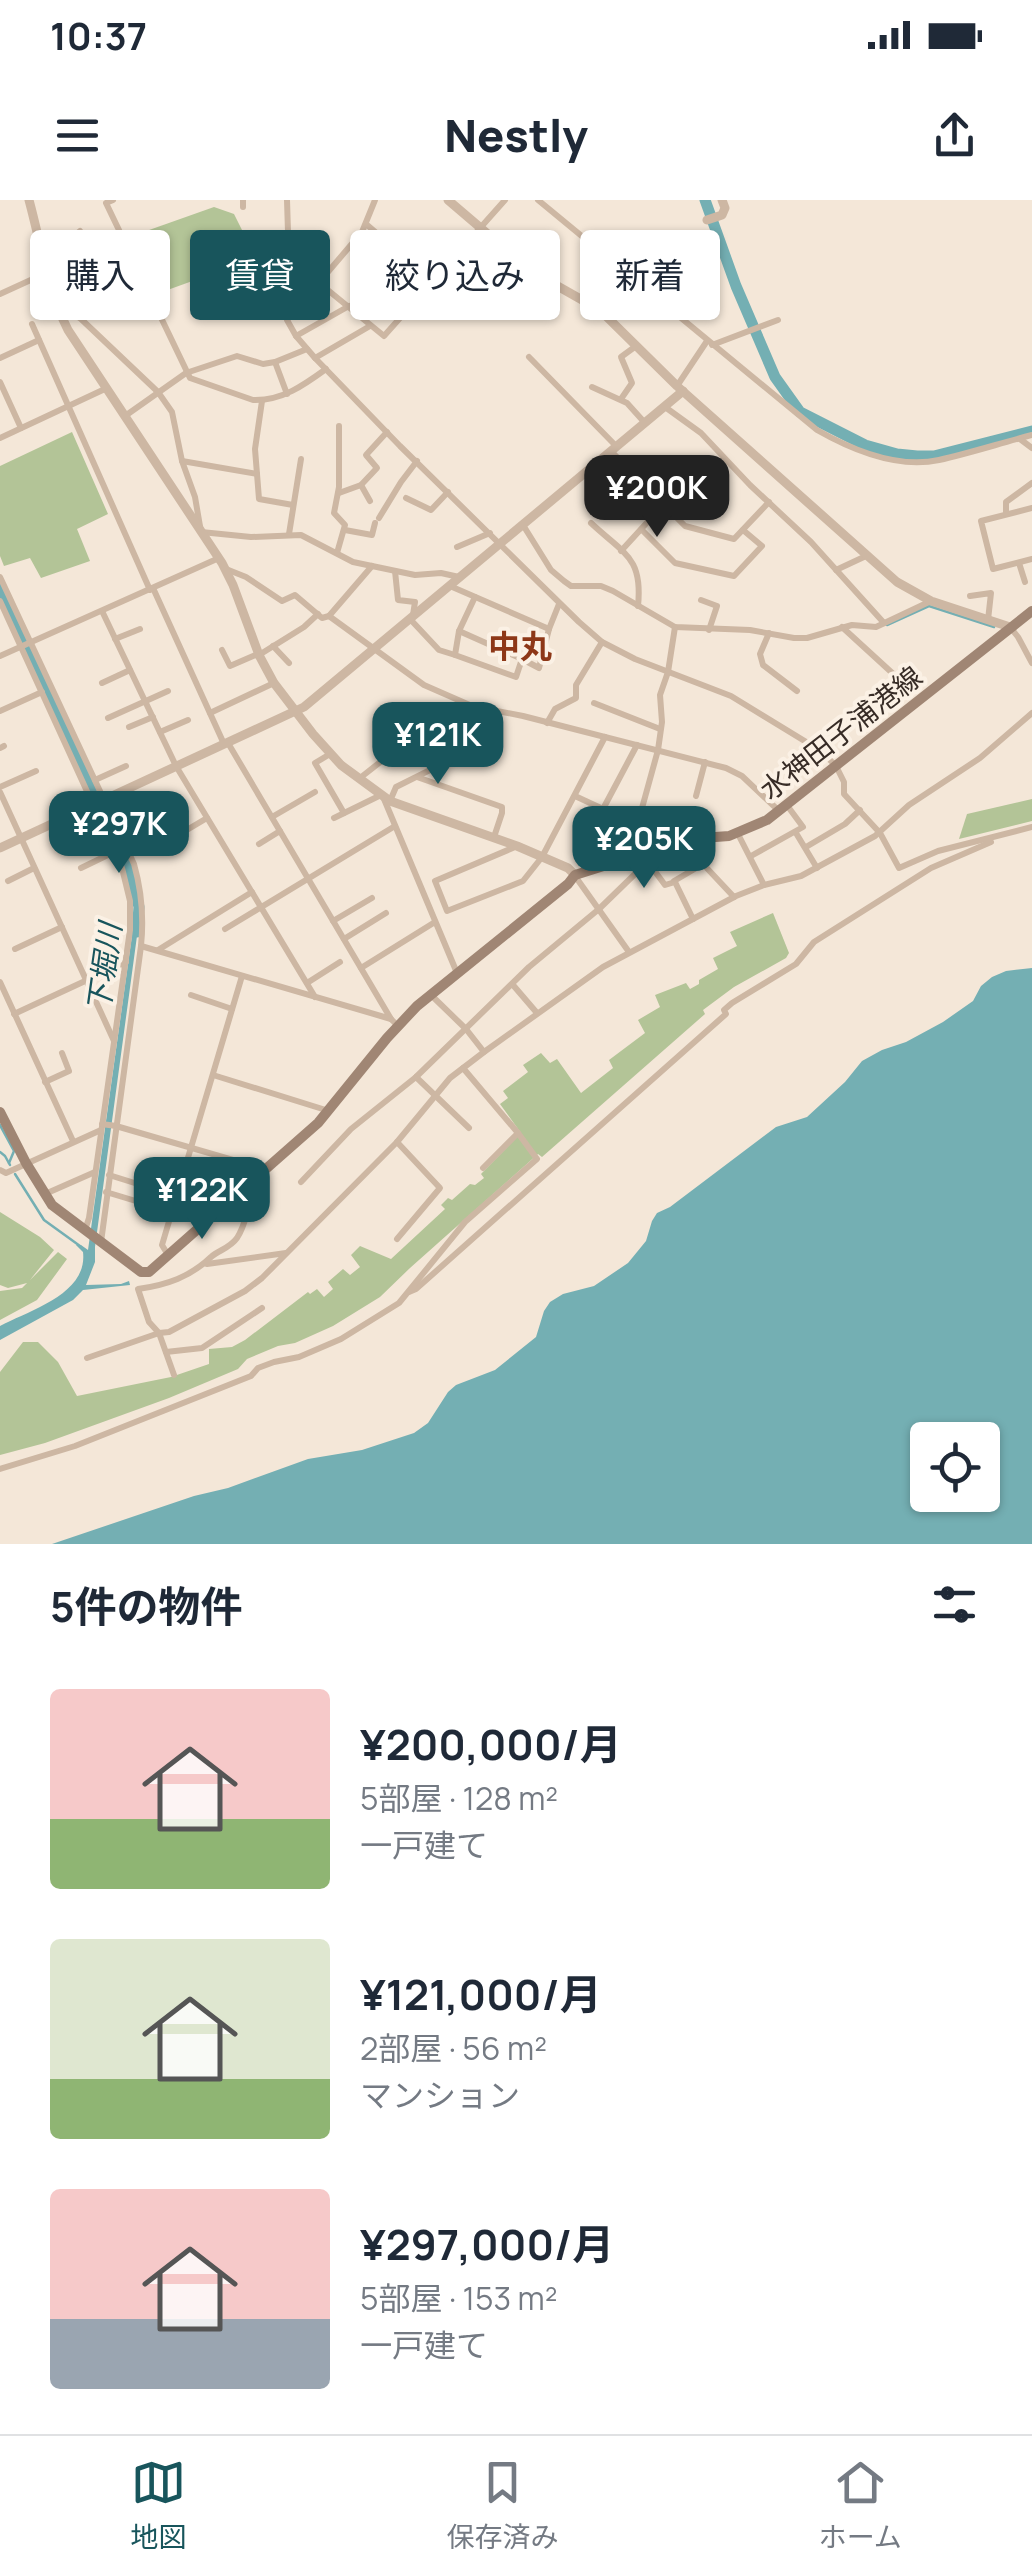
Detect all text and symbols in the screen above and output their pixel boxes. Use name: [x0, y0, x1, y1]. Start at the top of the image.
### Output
text: 10:37: [50, 9, 147, 61]
text: Nestly: [444, 104, 588, 166]
icon: menu: [50, 108, 105, 163]
icon: share: [927, 108, 982, 163]
chip: 購入: [30, 230, 170, 320]
chip: 賃貸: [190, 230, 330, 320]
chip: 絞り込み: [350, 230, 560, 320]
chip: 新着: [580, 230, 720, 320]
pin: ¥200K: [587, 455, 727, 540]
text: ¥200K: [606, 465, 708, 509]
district label: 中丸: [488, 624, 552, 668]
street label: 水神田子浦港線: [751, 657, 929, 808]
pin: ¥121K: [368, 702, 508, 787]
text: ¥121K: [394, 712, 482, 756]
pin: ¥297K: [49, 791, 189, 876]
text: ¥297K: [71, 801, 167, 845]
pin: ¥205K: [574, 806, 714, 891]
text: ¥205K: [594, 816, 694, 860]
water label: 下堀川: [77, 917, 130, 1015]
pin: ¥122K: [132, 1157, 272, 1242]
text: ¥122K: [156, 1167, 248, 1211]
map controls: [910, 1422, 1000, 1512]
button: locate: [910, 1422, 1000, 1512]
text: 5件の物件: [50, 1577, 243, 1635]
icon: filters: [927, 1577, 982, 1632]
text: ¥200,000/月: [360, 1715, 622, 1773]
icon: home: [130, 1729, 250, 1849]
text: 5部屋 · 128 m²: [360, 1776, 558, 1820]
text: 一戸建て: [360, 1823, 488, 1867]
text: ¥121,000/月: [360, 1965, 602, 2023]
icon: home: [130, 1979, 250, 2099]
text: 2部屋 · 56 m²: [360, 2026, 547, 2070]
text: マンション: [360, 2073, 520, 2117]
text: ¥297,000/月: [360, 2215, 614, 2273]
icon: home: [130, 2229, 250, 2349]
text: 5部屋 · 153 m²: [360, 2276, 558, 2320]
text: 一戸建て: [360, 2323, 488, 2367]
tab: 地図: [130, 2455, 186, 2555]
tab: 保存済み: [446, 2455, 558, 2555]
tab: ホーム: [819, 2455, 902, 2555]

